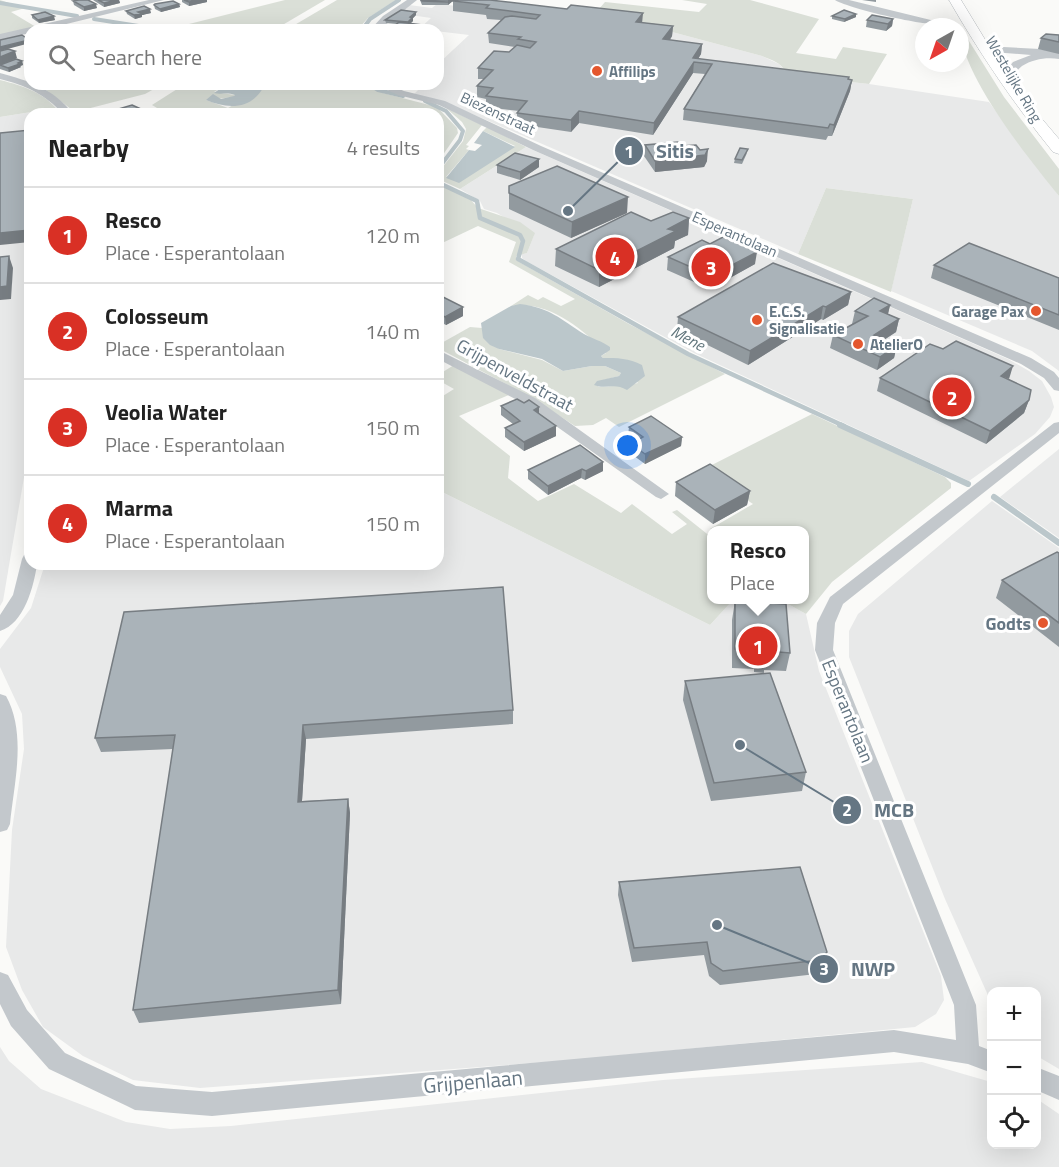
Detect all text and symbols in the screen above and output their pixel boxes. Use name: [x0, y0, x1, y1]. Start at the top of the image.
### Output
north arrow: [915, 18, 969, 72]
search box: [24, 24, 444, 90]
street label: Westelijke Ring: [980, 31, 1048, 127]
text: Search here: [93, 40, 202, 74]
icon: search: [45, 41, 78, 74]
place label: Affilips: [609, 60, 656, 83]
marker: Affilips: [590, 64, 604, 78]
street label: Biezenstraat: [457, 86, 540, 141]
text: Nearby: [48, 128, 129, 167]
text: 4 results: [347, 132, 420, 163]
callout: Sitis: [614, 132, 706, 170]
text: Sitis: [656, 135, 694, 166]
text: 1: [624, 138, 634, 165]
text: Resco: [105, 203, 162, 237]
street label: Esperantolaan: [689, 205, 781, 263]
text: 1: [62, 220, 73, 251]
text: 120 m: [365, 220, 420, 251]
pin: 4: [596, 234, 634, 280]
text: Place · Esperantolaan: [105, 237, 285, 268]
pin: 3: [692, 244, 730, 290]
text: Colosseum: [105, 299, 209, 333]
place label: E.C.S. Signalisatie: [769, 300, 845, 340]
place label: Garage Pax: [951, 300, 1024, 323]
marker: Garage Pax: [1029, 304, 1043, 318]
marker: E.C.S. Signalisatie: [750, 313, 764, 327]
text: 2: [62, 316, 73, 347]
text: 140 m: [365, 316, 420, 347]
water label: Mene: [667, 319, 711, 358]
street label: Grijpenveldstraat: [452, 332, 579, 419]
text: Place · Esperantolaan: [105, 333, 285, 364]
place label: AtelierO: [870, 333, 923, 356]
marker: AtelierO: [851, 337, 865, 351]
pin: 2: [932, 374, 972, 420]
text: Veolia Water: [105, 395, 227, 429]
text: 3: [62, 412, 73, 443]
text: 150 m: [365, 412, 420, 443]
text: Place · Esperantolaan: [105, 429, 285, 460]
your location: [613, 431, 642, 460]
text: Marma: [105, 491, 173, 525]
text: 4: [62, 508, 73, 539]
text: 150 m: [365, 508, 420, 539]
text: Place · Esperantolaan: [105, 525, 285, 556]
popup: [707, 526, 809, 604]
text: Resco: [730, 533, 786, 567]
text: Place: [730, 567, 775, 598]
place label: Godts: [985, 610, 1031, 637]
marker: Godts: [1036, 616, 1050, 630]
pin: 1: [738, 624, 777, 668]
street label: Esperantolaan: [815, 655, 881, 767]
callout: MCB: [832, 791, 926, 829]
text: MCB: [874, 794, 914, 825]
text: 2: [842, 796, 852, 823]
callout: NWP: [809, 950, 907, 988]
text: NWP: [851, 953, 895, 984]
text: 3: [819, 955, 829, 982]
map controls: [987, 987, 1041, 1149]
button: +: [987, 987, 1041, 1041]
button: −: [987, 1041, 1041, 1095]
street label: Grijpenlaan: [422, 1061, 524, 1101]
button: locate: [987, 1095, 1041, 1149]

